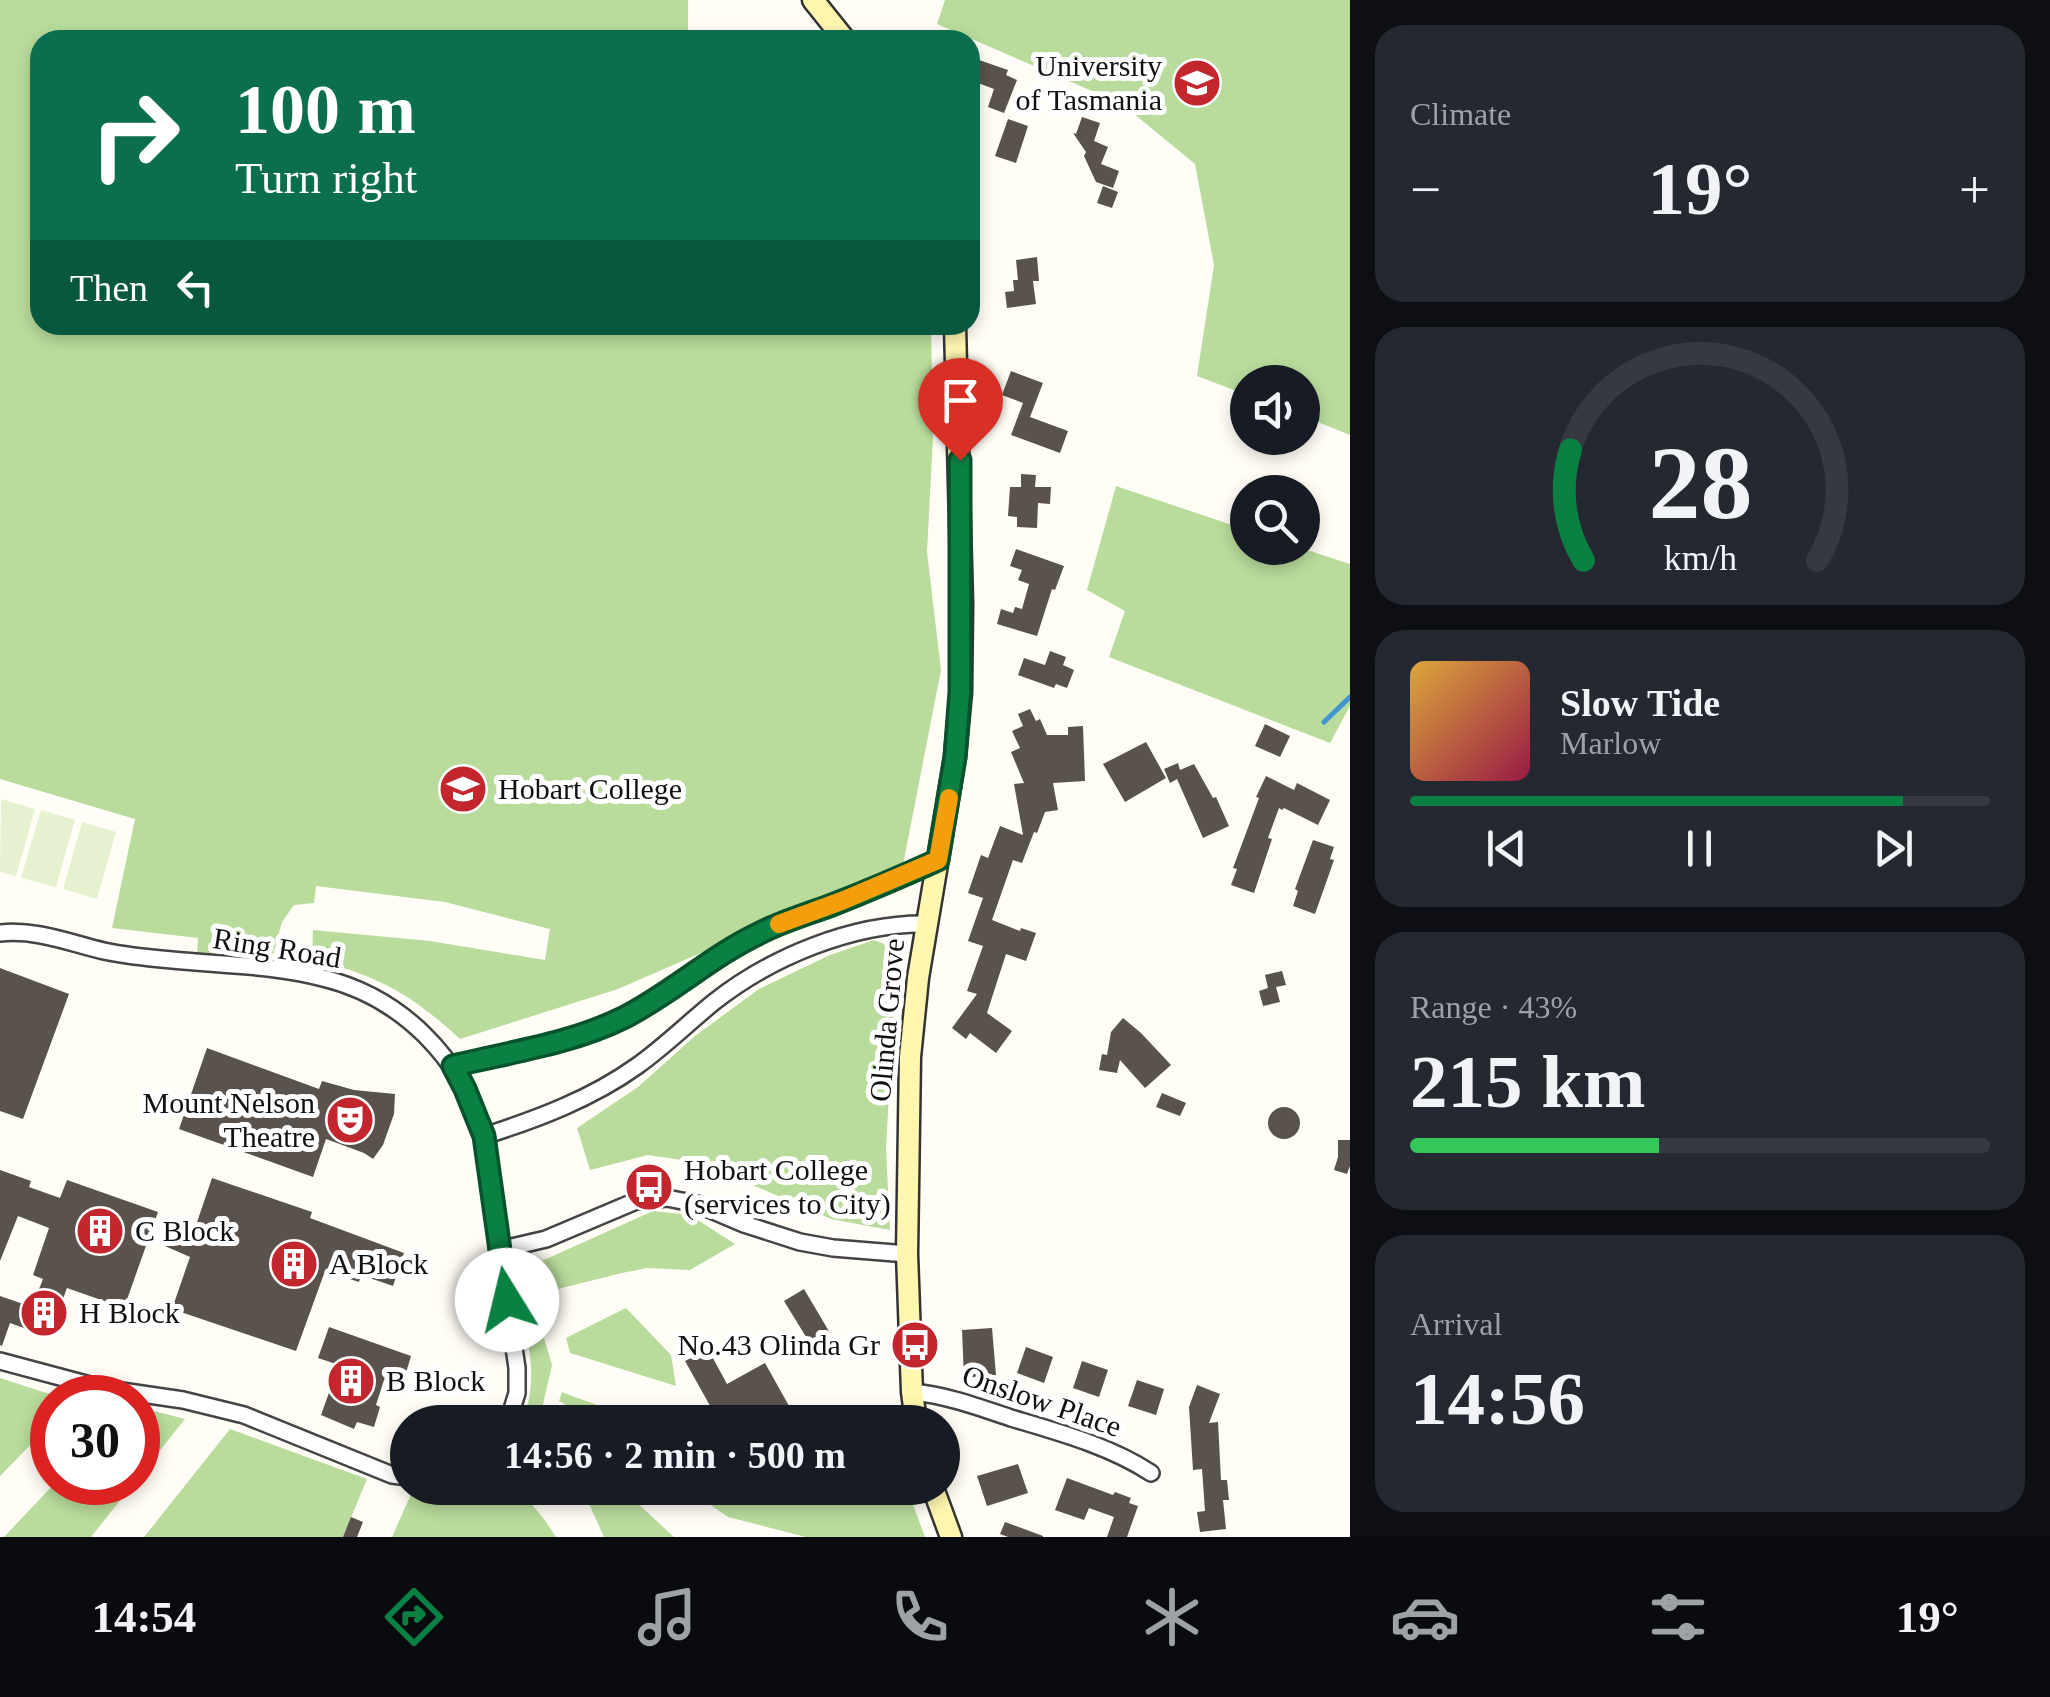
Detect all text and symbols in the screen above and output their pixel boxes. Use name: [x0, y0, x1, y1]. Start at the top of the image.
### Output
place label: University of Tasmania: [1016, 49, 1162, 116]
school or university icon: University of Tasmania: [1171, 57, 1223, 109]
icon: right: [70, 70, 200, 200]
text: 100 m: [235, 71, 416, 148]
text: Climate: [1410, 96, 1511, 132]
text: 19°: [1648, 147, 1753, 230]
text: Turn right: [235, 153, 417, 203]
text: −: [1410, 159, 1441, 220]
text: +: [1959, 159, 1990, 220]
icon: left: [168, 260, 223, 315]
text: Then: [70, 267, 148, 309]
pin: [918, 358, 1003, 461]
map controls: [1230, 365, 1320, 565]
button: sound: [1230, 365, 1320, 455]
icon: arrive: [933, 373, 988, 428]
text: 28: [1648, 425, 1752, 540]
button: search: [1230, 475, 1320, 565]
text: km/h: [1663, 538, 1737, 578]
text: Slow Tide: [1560, 682, 1720, 724]
text: Marlow: [1560, 725, 1661, 761]
school or university icon: Hobart College: [437, 763, 489, 815]
place label: Hobart College: [498, 772, 682, 805]
icon: previous: [1479, 821, 1534, 876]
icon: pause: [1672, 821, 1727, 876]
icon: next: [1866, 821, 1921, 876]
street label: Ring Road: [211, 921, 343, 974]
street label: Olinda Grove: [863, 937, 910, 1103]
text: Range · 43%: [1410, 989, 1577, 1025]
text: 215 km: [1410, 1040, 1645, 1123]
place label: Mount Nelson Theatre: [143, 1086, 315, 1153]
theatre icon: Mount Nelson Theatre: [324, 1094, 376, 1146]
place label: Hobart College (services to City): [684, 1153, 891, 1221]
bus stop icon: Hobart College (services to City): [623, 1161, 675, 1213]
building icon: C Block: [74, 1205, 126, 1257]
place label: C Block: [135, 1214, 234, 1247]
building icon: A Block: [268, 1238, 320, 1290]
place label: A Block: [329, 1247, 428, 1280]
position arrow: [455, 1248, 559, 1352]
building icon: H Block: [18, 1287, 70, 1339]
place label: H Block: [79, 1296, 180, 1329]
text: Arrival: [1410, 1306, 1502, 1342]
bus stop icon: No.43 Olinda Gr: [889, 1319, 941, 1371]
place label: No.43 Olinda Gr: [678, 1328, 880, 1361]
building icon: B Block: [325, 1355, 377, 1407]
text: 14:56: [1410, 1357, 1585, 1440]
street label: Onslow Place: [958, 1358, 1126, 1443]
place label: B Block: [386, 1364, 485, 1397]
speed limit sign: 30: [30, 1375, 160, 1505]
text: 14:56 · 2 min · 500 m: [504, 1434, 846, 1476]
icon: directions: [379, 1582, 449, 1652]
icon: music: [632, 1582, 702, 1652]
icon: phone: [885, 1582, 955, 1652]
icon: climate: [1137, 1582, 1207, 1652]
icon: car: [1390, 1582, 1460, 1652]
icon: filters: [1643, 1582, 1713, 1652]
text: 14:54: [91, 1592, 196, 1642]
text: 19°: [1896, 1592, 1959, 1642]

